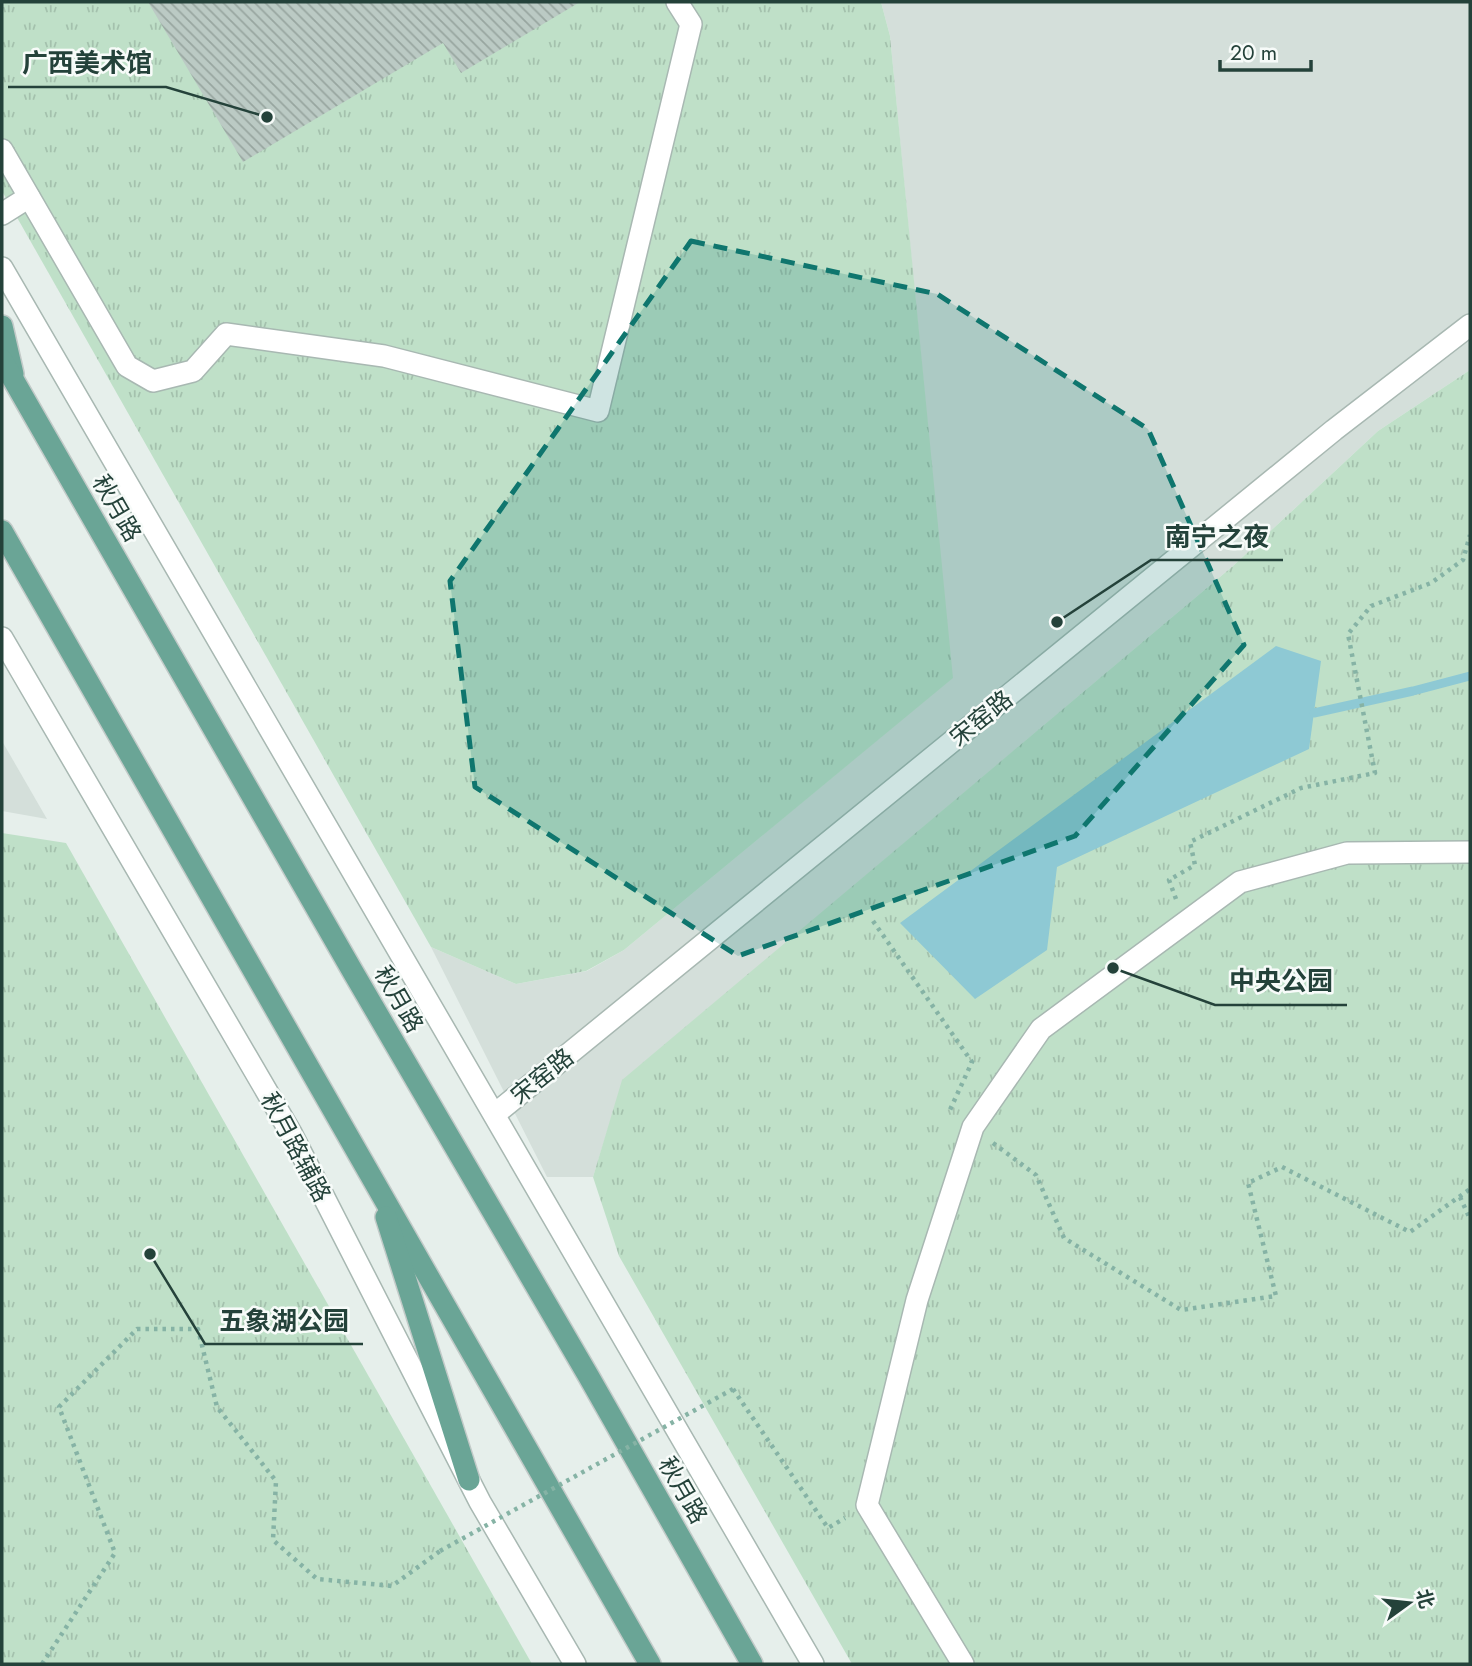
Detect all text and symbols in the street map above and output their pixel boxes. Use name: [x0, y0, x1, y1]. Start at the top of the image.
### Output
scale bar: [1220, 28, 1311, 72]
text: 20 m: [1230, 38, 1277, 68]
callout: 广西美术馆: [8, 40, 166, 87]
text: 广西美术馆: [22, 44, 152, 82]
street label: 秋月路: [84, 468, 150, 548]
callout: 南宁之夜: [1151, 513, 1283, 560]
text: 南宁之夜: [1165, 518, 1269, 556]
street label: 宋窑路: [942, 682, 1020, 754]
callout: 中央公园: [1215, 958, 1347, 1005]
street label: 秋月路: [366, 959, 432, 1039]
text: 中央公园: [1229, 962, 1333, 1000]
street label: 宋窑路: [503, 1040, 581, 1112]
street label: 秋月路辅路: [252, 1086, 340, 1208]
callout: 五象湖公园: [205, 1297, 363, 1344]
text: 五象湖公园: [219, 1302, 349, 1340]
street label: 秋月路: [650, 1450, 716, 1530]
north arrow: [1374, 1568, 1444, 1638]
text: 北: [1409, 1586, 1440, 1611]

